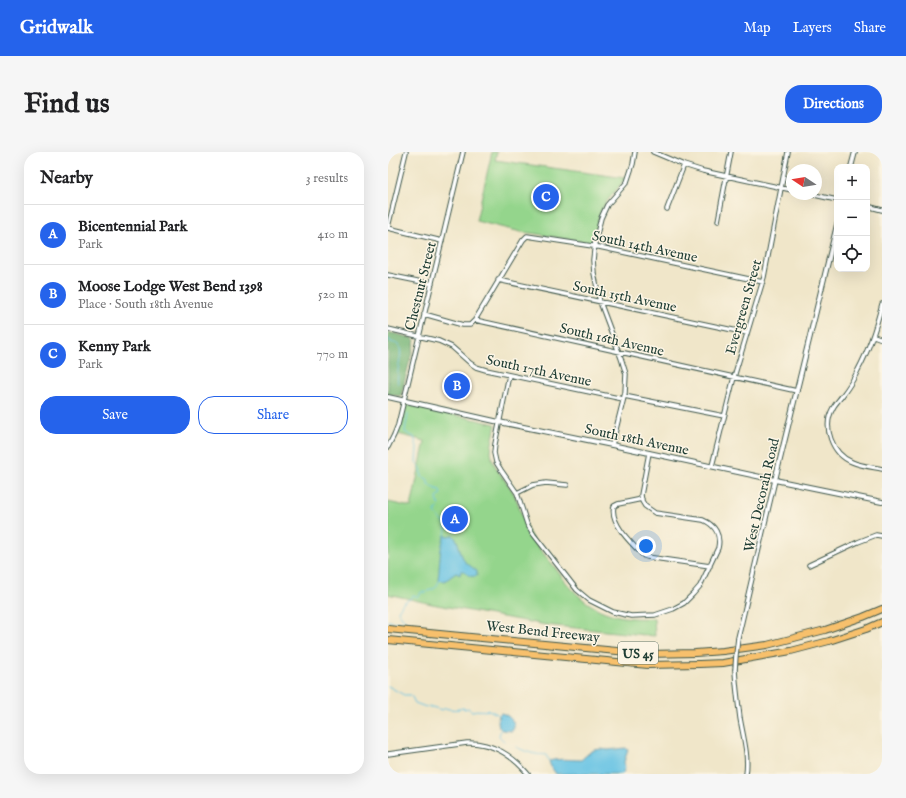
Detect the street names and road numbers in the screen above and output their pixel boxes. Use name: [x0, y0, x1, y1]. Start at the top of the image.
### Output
street label: South 14th Avenue: [590, 227, 700, 267]
street label: Chestnut Street: [401, 240, 441, 332]
street label: Evergreen Street: [722, 257, 766, 357]
street label: South 15th Avenue: [571, 277, 679, 317]
street label: South 16th Avenue: [558, 319, 666, 361]
street label: South 17th Avenue: [485, 351, 594, 391]
street label: South 18th Avenue: [583, 420, 691, 460]
street label: West Decorah Road: [740, 436, 784, 554]
street label: West Bend Freeway: [485, 617, 601, 647]
road number: US 45: [618, 642, 658, 664]

